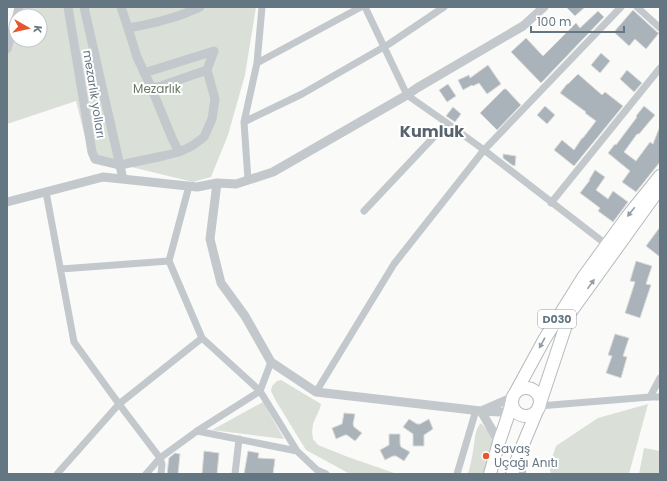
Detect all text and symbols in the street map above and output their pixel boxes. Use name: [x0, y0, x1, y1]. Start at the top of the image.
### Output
north arrow: [8, 8, 48, 48]
scale bar: [531, 8, 624, 34]
text: 100 m: [537, 13, 571, 30]
text: K: [29, 24, 46, 35]
street label: mezarlık yolları: [79, 49, 110, 139]
park label: Mezarlık: [133, 80, 182, 97]
district label: Kumluk: [400, 120, 464, 143]
one-way arrow: [627, 207, 635, 218]
one-way arrow: [587, 279, 595, 289]
road number: D030: [538, 310, 576, 328]
one-way arrow: [539, 337, 546, 348]
place label: Savaş Uçağı Anıtı: [494, 440, 558, 471]
marker: Savaş Uçağı Anıtı: [481, 451, 491, 461]

